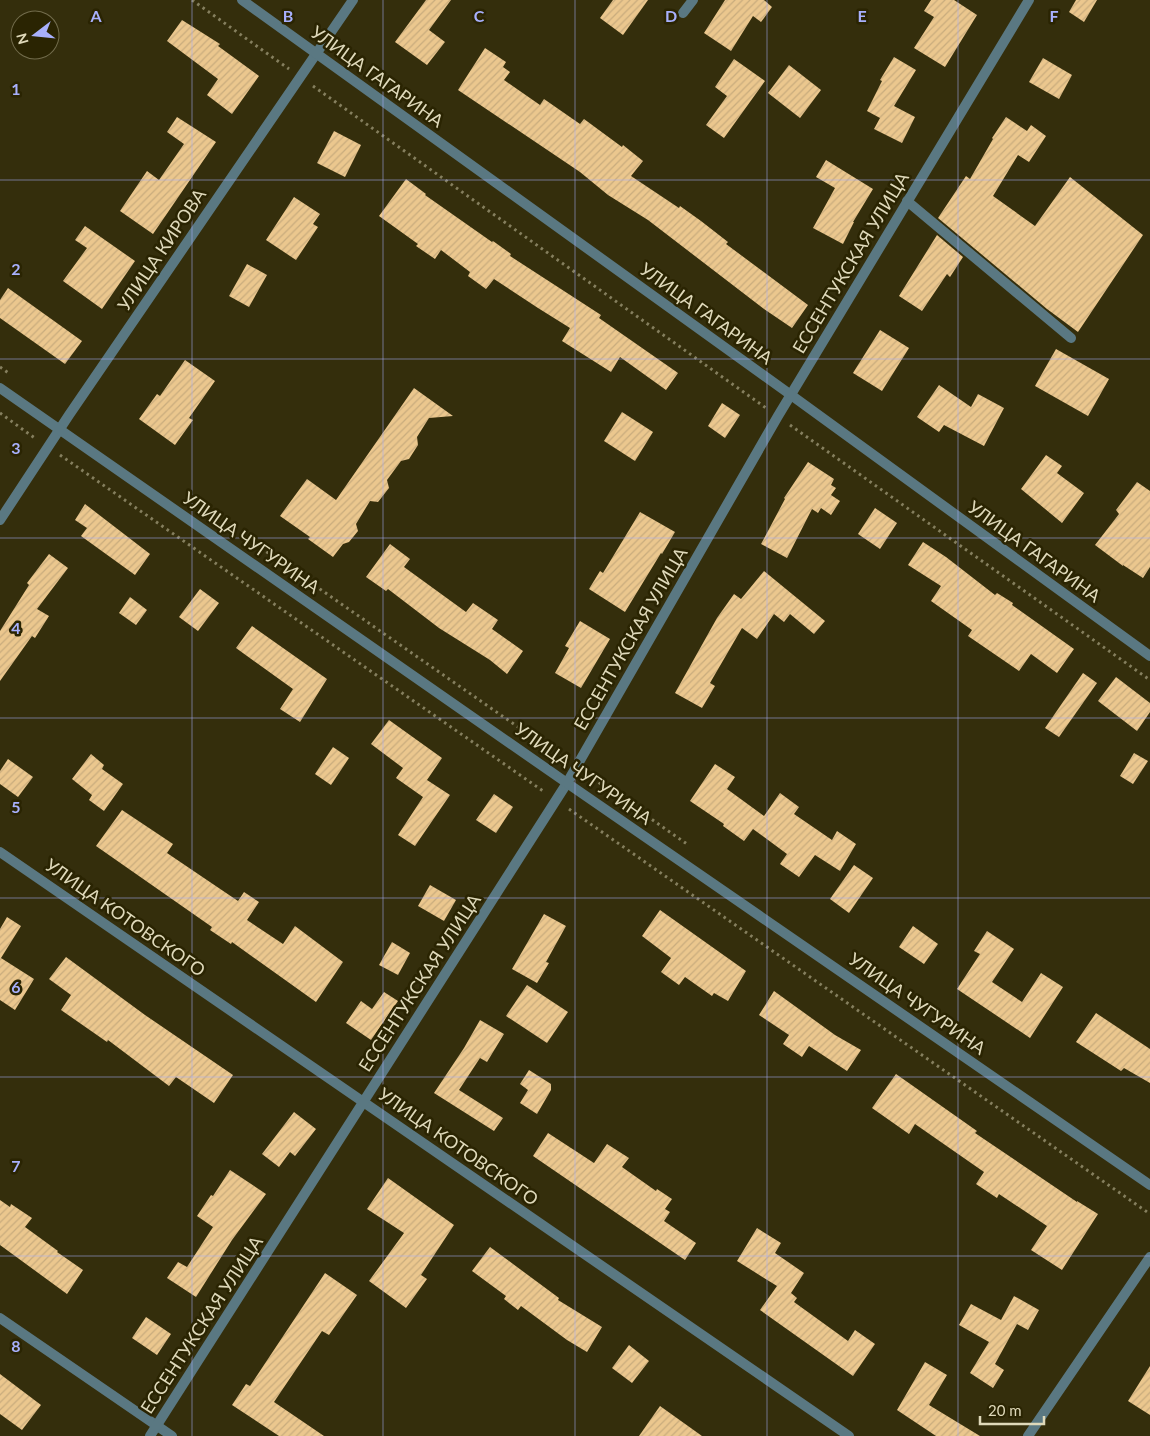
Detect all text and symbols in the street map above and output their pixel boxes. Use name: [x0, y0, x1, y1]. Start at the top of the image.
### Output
text: A: [89, 6, 102, 25]
text: B: [283, 6, 293, 25]
text: C: [474, 6, 485, 25]
text: D: [665, 6, 677, 25]
text: E: [857, 6, 867, 25]
text: F: [1049, 6, 1059, 25]
north arrow: [10, 10, 60, 60]
street label: УЛИЦА ГАГАРИНА: [307, 21, 449, 132]
text: N: [12, 31, 32, 46]
text: 1: [11, 79, 21, 98]
street label: ЕССЕНТУКСКАЯ УЛИЦА: [787, 167, 913, 357]
street label: УЛИЦА КИРОВА: [112, 184, 211, 315]
street label: УЛИЦА ГАГАРИНА: [636, 258, 778, 369]
text: 2: [11, 259, 21, 278]
text: 3: [11, 438, 21, 457]
street label: УЛИЦА ЧУГУРИНА: [179, 487, 325, 598]
street label: УЛИЦА ГАГАРИНА: [964, 496, 1106, 607]
street label: ЕССЕНТУКСКАЯ УЛИЦА: [569, 542, 692, 734]
text: 4: [11, 618, 21, 637]
street label: УЛИЦА ЧУГУРИНА: [511, 718, 657, 829]
text: 5: [11, 797, 21, 816]
street label: УЛИЦА КОТОВСКОГО: [41, 854, 210, 981]
street label: ЕССЕНТУКСКАЯ УЛИЦА: [353, 889, 485, 1075]
street label: УЛИЦА ЧУГУРИНА: [845, 948, 991, 1059]
text: 6: [11, 977, 21, 996]
street label: УЛИЦА КОТОВСКОГО: [374, 1083, 543, 1210]
text: 7: [11, 1156, 21, 1175]
street label: ЕССЕНТУКСКАЯ УЛИЦА: [135, 1231, 267, 1417]
text: 8: [11, 1336, 21, 1355]
scale bar: [980, 1394, 1044, 1426]
text: 20 m: [988, 1401, 1022, 1419]

